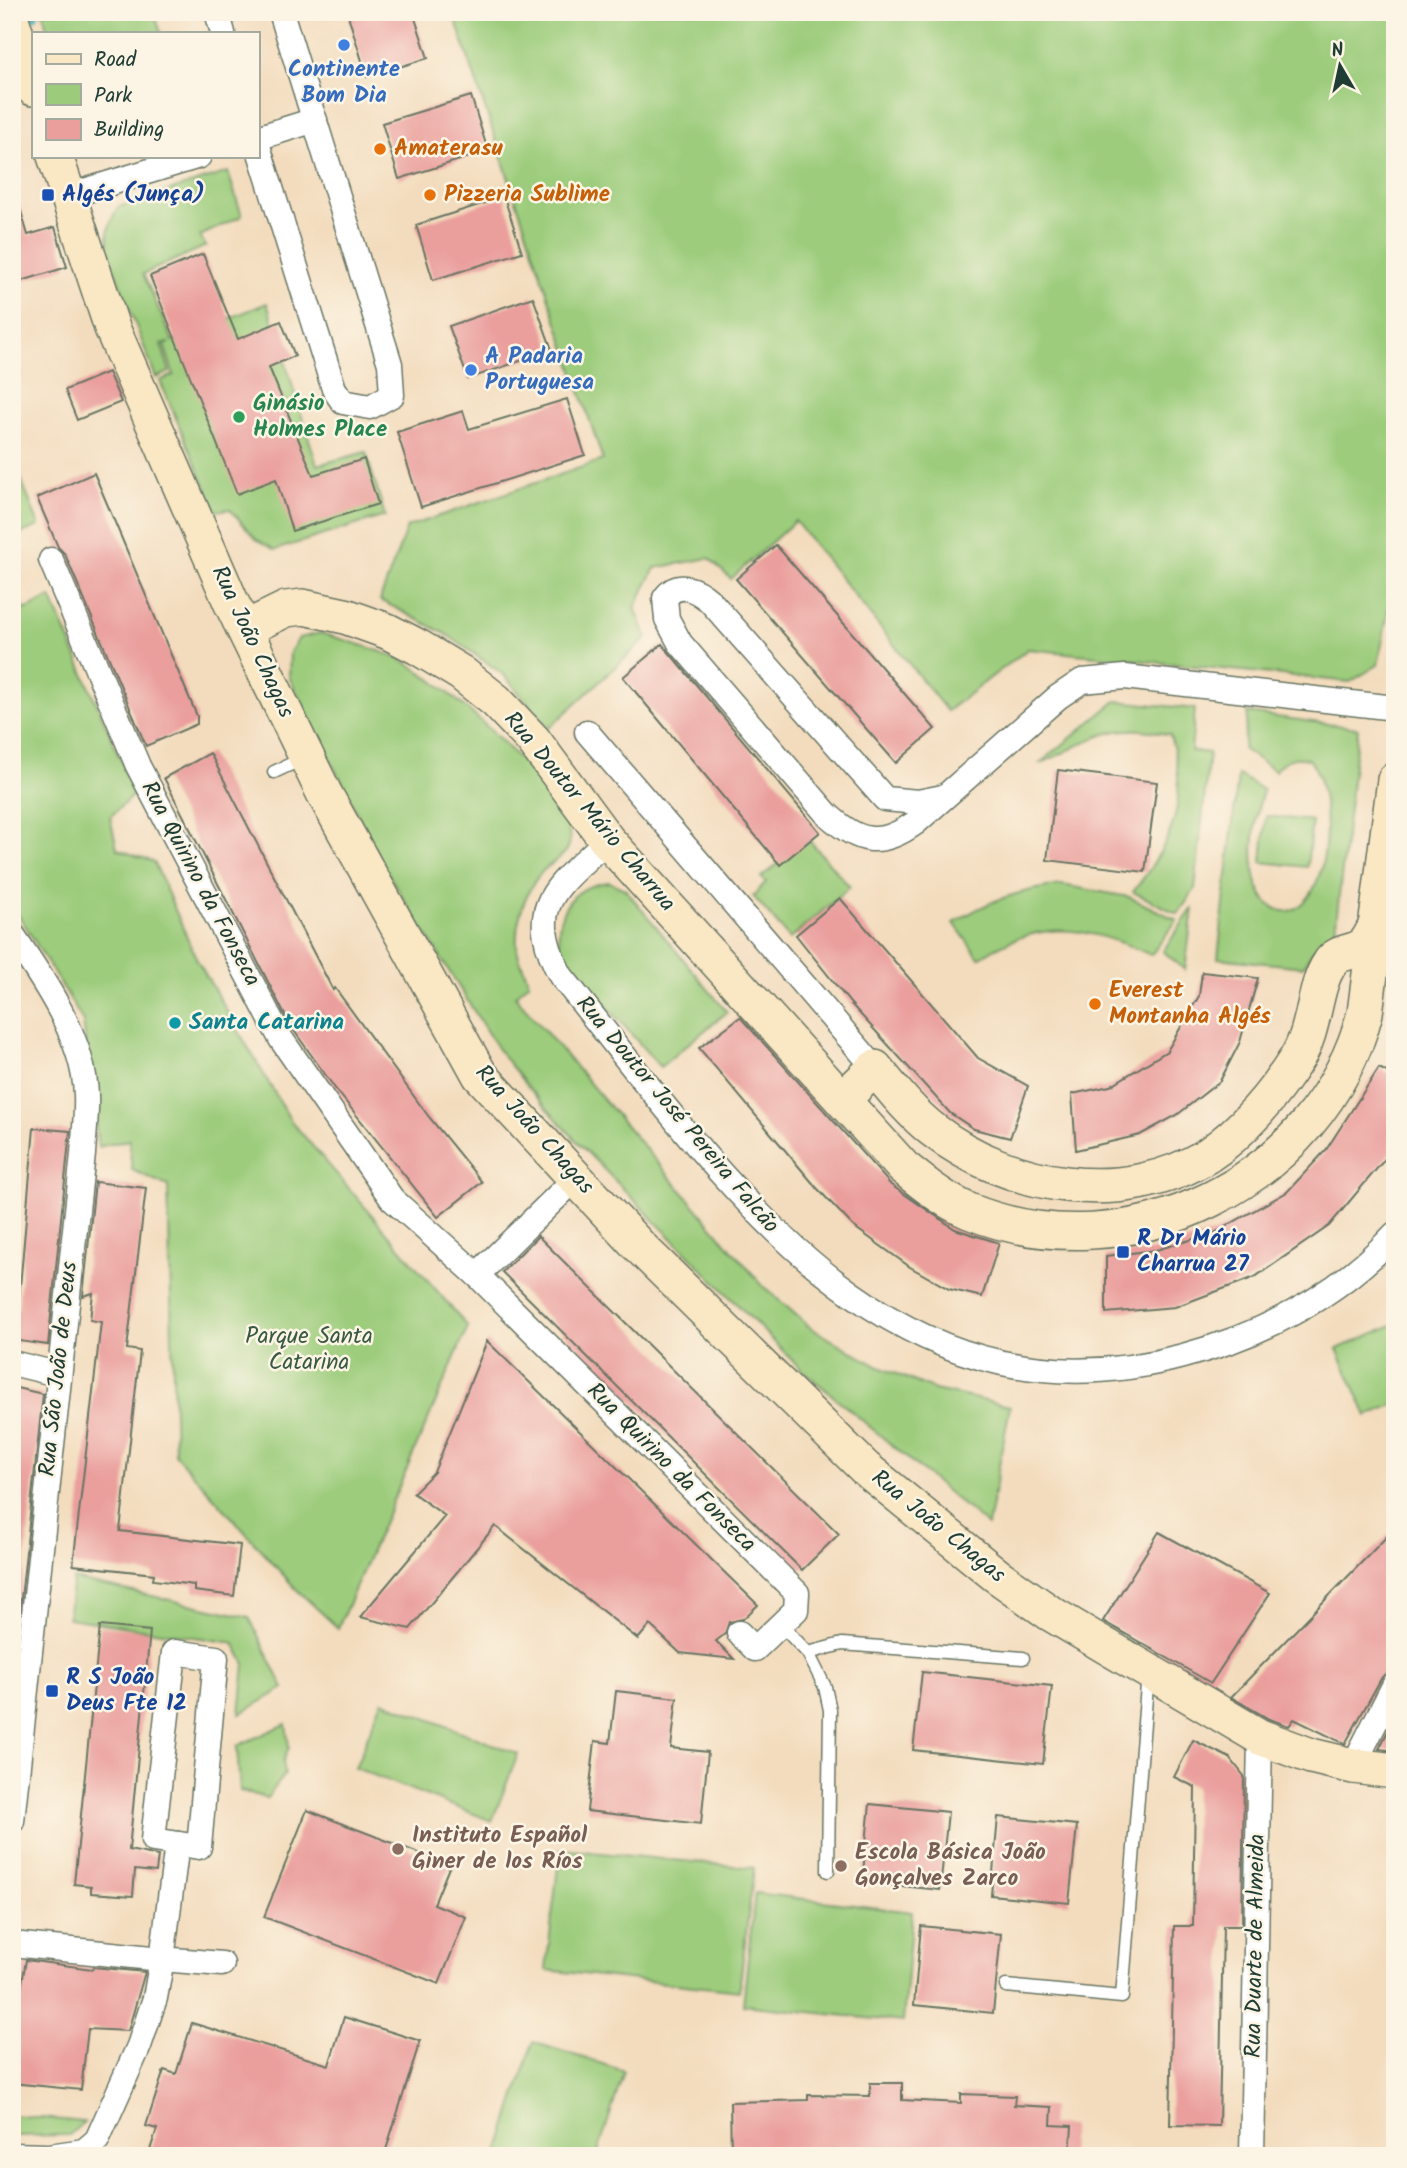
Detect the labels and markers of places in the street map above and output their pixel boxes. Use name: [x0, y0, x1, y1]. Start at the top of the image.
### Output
marker: Continente Bom Dia: [336, 37, 352, 53]
place label: Continente Bom Dia: [288, 52, 400, 114]
place label: Amaterasu: [394, 131, 503, 167]
marker: Amaterasu: [372, 141, 388, 157]
place label: Algés (Junça): [62, 177, 205, 213]
place label: Pizzeria Sublime: [444, 177, 610, 213]
marker: Algés (Junça): [40, 187, 56, 203]
marker: Pizzeria Sublime: [422, 187, 438, 203]
place label: A Padaria Portuguesa: [485, 339, 594, 401]
marker: A Padaria Portuguesa: [463, 362, 479, 378]
place label: Ginásio Holmes Place: [253, 386, 387, 448]
marker: Ginásio Holmes Place: [231, 409, 247, 425]
place label: Everest Montanha Algés: [1109, 973, 1271, 1035]
marker: Everest Montanha Algés: [1087, 996, 1103, 1012]
place label: Santa Catarina: [189, 1005, 344, 1041]
marker: Santa Catarina: [167, 1015, 183, 1031]
place label: R Dr Mário Charrua 27: [1137, 1221, 1250, 1283]
marker: R Dr Mário Charrua 27: [1115, 1244, 1131, 1260]
place label: R S João Deus Fte 12: [66, 1660, 187, 1722]
marker: R S João Deus Fte 12: [44, 1683, 60, 1699]
place label: Instituto Español Giner de los Ríos: [412, 1818, 588, 1880]
place label: Escola Básica João Gonçalves Zarco: [855, 1835, 1046, 1897]
marker: Instituto Español Giner de los Ríos: [390, 1841, 406, 1857]
marker: Escola Básica João Gonçalves Zarco: [833, 1858, 849, 1874]

